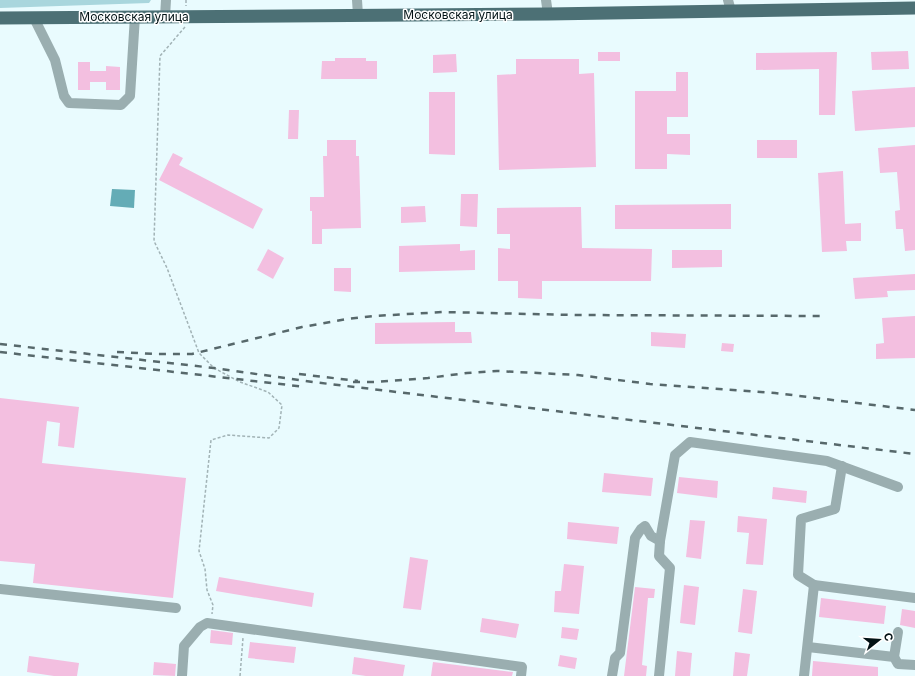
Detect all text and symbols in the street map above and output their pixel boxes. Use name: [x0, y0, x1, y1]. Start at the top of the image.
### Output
street label: Московская улица: [403, 7, 513, 22]
street label: Московская улица: [79, 9, 189, 24]
north arrow: [859, 620, 899, 660]
text: С: [881, 631, 896, 643]

